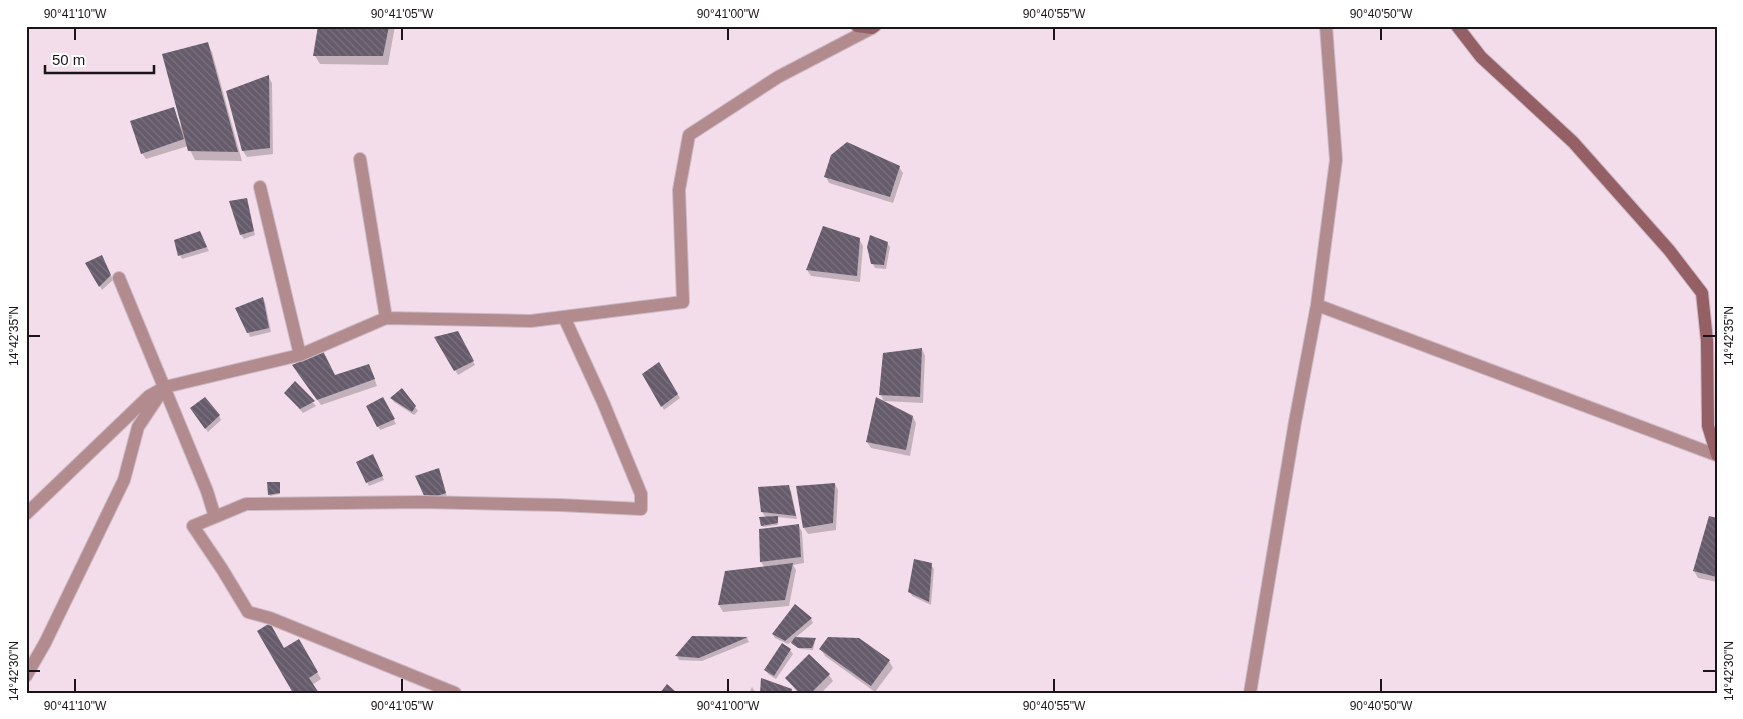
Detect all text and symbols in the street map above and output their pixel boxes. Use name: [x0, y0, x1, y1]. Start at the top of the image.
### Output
text: 90°41'10"W: [44, 7, 107, 21]
text: 90°41'05"W: [371, 7, 434, 21]
text: 90°41'00"W: [697, 7, 760, 21]
text: 90°40'55"W: [1023, 7, 1086, 21]
text: 90°40'50"W: [1350, 7, 1413, 21]
scale bar: [45, 42, 154, 74]
text: 50 m: [52, 51, 85, 68]
text: 14°42'35"N: [7, 306, 21, 366]
text: 14°42'35"N: [1722, 306, 1736, 366]
text: 14°42'30"N: [7, 641, 21, 701]
text: 14°42'30"N: [1722, 641, 1736, 701]
text: 90°41'10"W: [44, 699, 107, 713]
text: 90°41'05"W: [371, 699, 434, 713]
text: 90°41'00"W: [697, 699, 760, 713]
text: 90°40'55"W: [1023, 699, 1086, 713]
text: 90°40'50"W: [1350, 699, 1413, 713]

